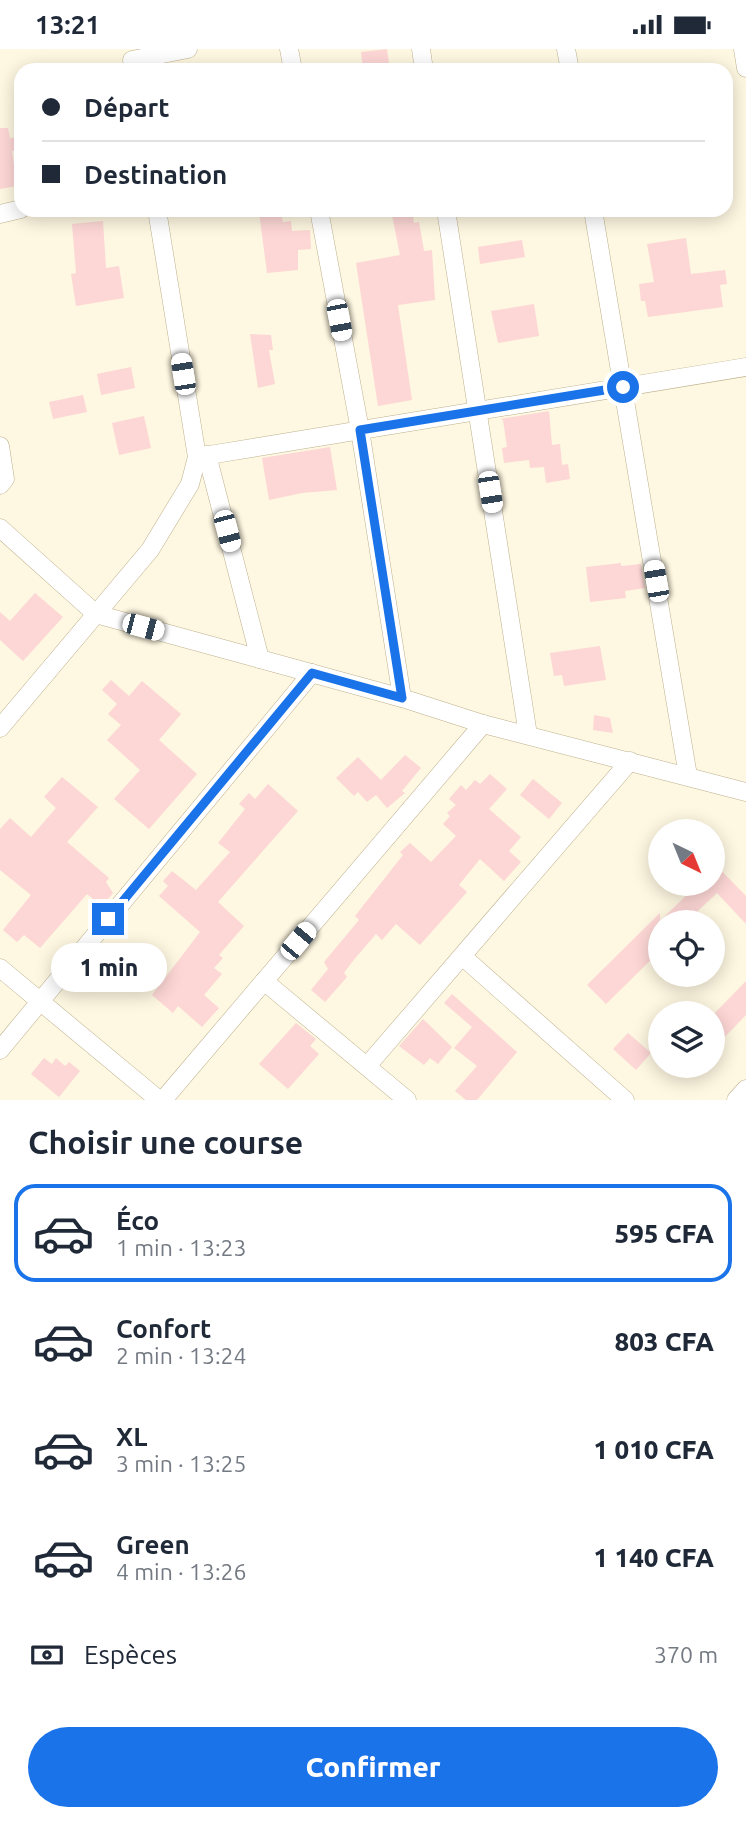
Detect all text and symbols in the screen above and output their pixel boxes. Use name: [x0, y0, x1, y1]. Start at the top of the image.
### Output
text: 13:21: [35, 10, 100, 39]
text: Départ: [84, 93, 170, 122]
text: Destination: [84, 160, 227, 189]
car: [325, 297, 354, 343]
car: [170, 352, 197, 396]
route start: [607, 371, 639, 403]
car: [477, 470, 504, 514]
car: [212, 508, 243, 554]
car: [643, 558, 670, 604]
car: [120, 611, 167, 643]
north arrow: [648, 819, 724, 896]
map controls: [648, 819, 725, 1078]
route end: [92, 903, 124, 935]
button: locate: [648, 910, 725, 987]
car: [277, 918, 320, 964]
callout: 1 min: [50, 943, 166, 993]
text: 1 min: [80, 955, 138, 980]
button: layers: [648, 1001, 725, 1078]
text: Choisir une course: [28, 1124, 303, 1160]
icon: car: [32, 1202, 95, 1265]
text: Éco: [116, 1206, 159, 1235]
text: 595 CFA: [614, 1219, 714, 1248]
text: 1 min · 13:23: [116, 1235, 247, 1260]
icon: car: [32, 1310, 95, 1373]
text: Confort: [116, 1314, 211, 1343]
text: 803 CFA: [614, 1327, 714, 1356]
text: 2 min · 13:24: [116, 1343, 247, 1368]
icon: car: [32, 1418, 95, 1481]
text: XL: [116, 1422, 147, 1451]
text: 1 010 CFA: [594, 1435, 714, 1464]
text: 3 min · 13:25: [116, 1451, 247, 1476]
icon: car: [32, 1526, 95, 1589]
text: Green: [116, 1530, 190, 1559]
text: 1 140 CFA: [594, 1543, 714, 1572]
text: 4 min · 13:26: [116, 1559, 247, 1584]
icon: cash: [28, 1636, 66, 1674]
text: Espèces: [84, 1640, 177, 1669]
text: 370 m: [654, 1642, 718, 1667]
button: Confirmer: [28, 1727, 718, 1807]

